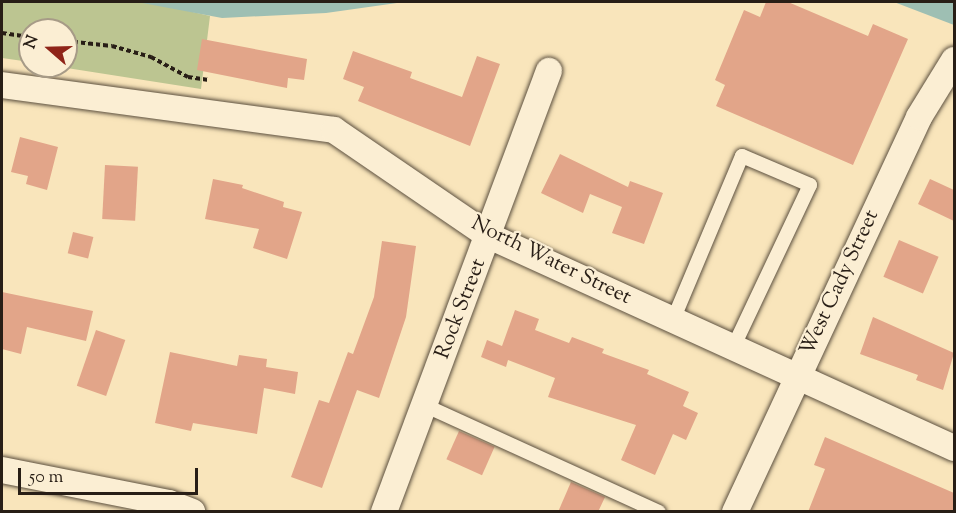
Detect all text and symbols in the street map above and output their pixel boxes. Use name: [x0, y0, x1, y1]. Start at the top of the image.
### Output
north arrow: [18, 18, 78, 78]
text: N: [20, 32, 45, 52]
street label: West Cady Street: [795, 206, 885, 360]
street label: North Water Street: [467, 211, 635, 311]
street label: Rock Street: [430, 255, 492, 363]
scale bar: [21, 456, 201, 494]
text: 50 m: [29, 465, 63, 491]

